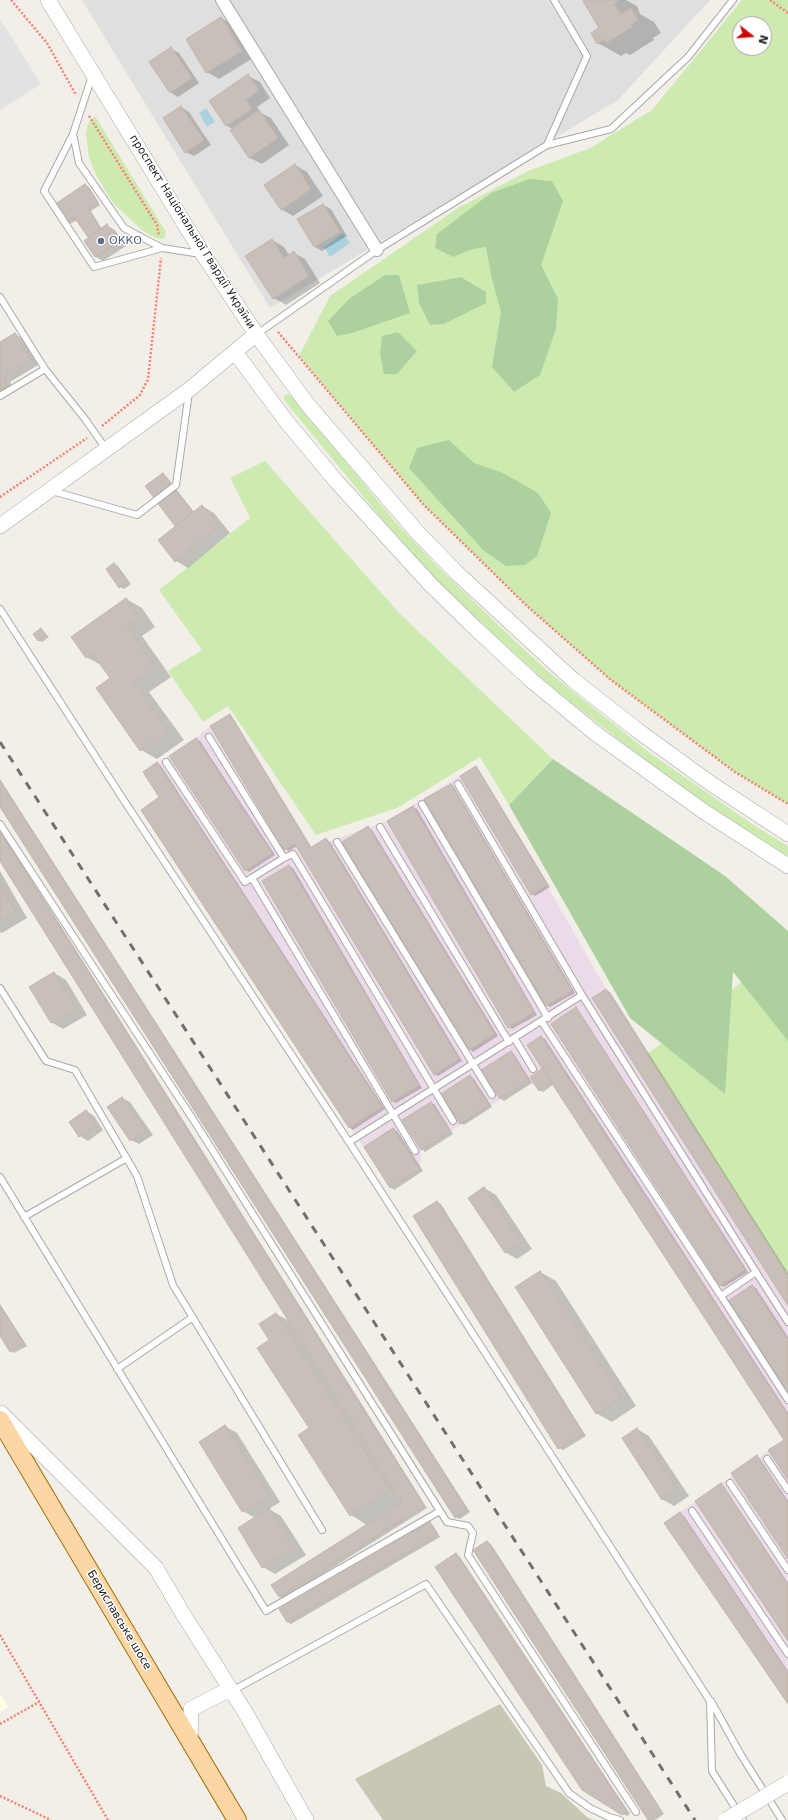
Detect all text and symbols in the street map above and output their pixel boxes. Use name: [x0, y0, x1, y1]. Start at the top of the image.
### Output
north arrow: [732, 16, 772, 56]
text: N: [755, 33, 771, 46]
street label: проспект Національної Гвардії України: [126, 133, 258, 331]
place label: ОККО: [109, 234, 142, 248]
marker: ОККО: [96, 236, 106, 246]
street label: Бериславське шосе: [84, 1568, 154, 1672]

